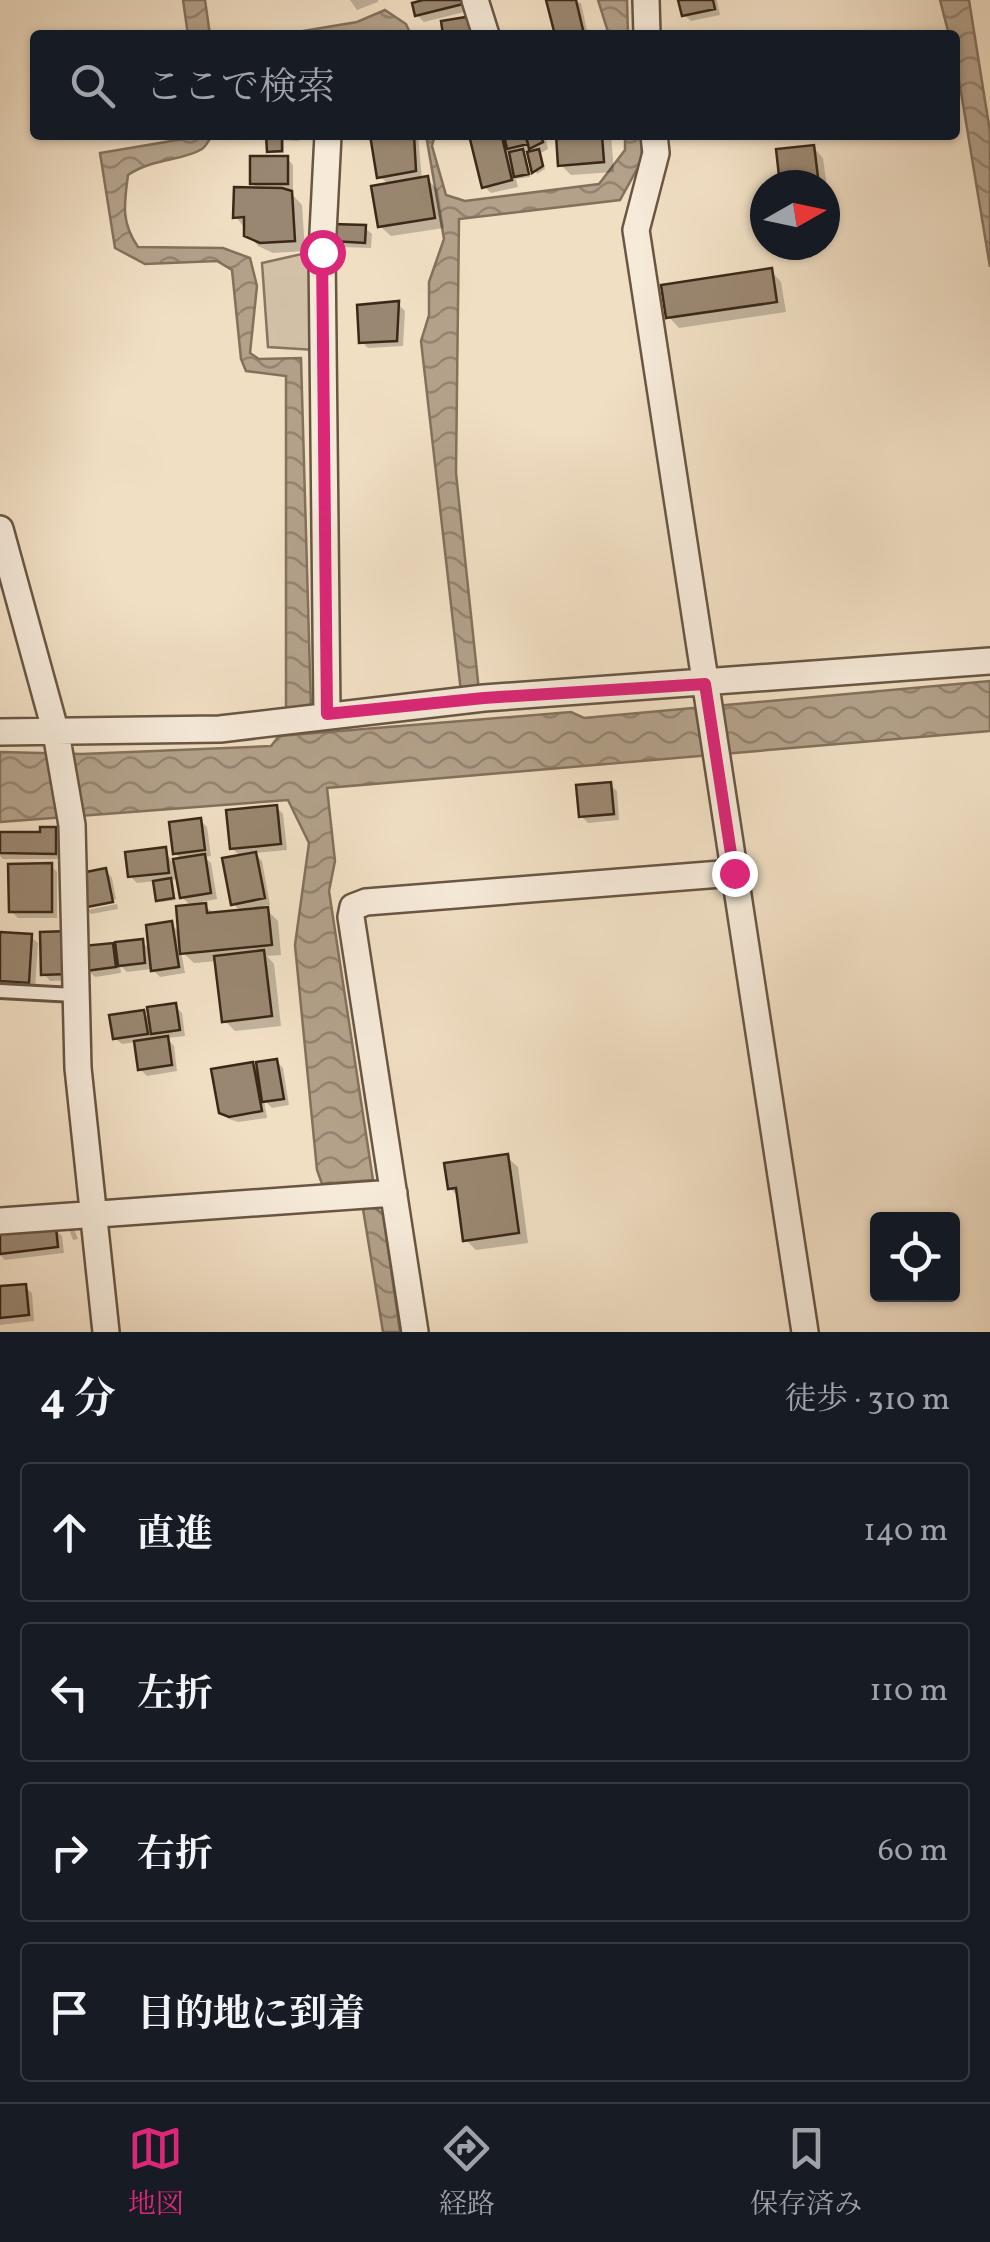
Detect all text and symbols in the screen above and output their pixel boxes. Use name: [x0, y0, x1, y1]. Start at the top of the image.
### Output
search box: [30, 30, 960, 140]
icon: search: [65, 58, 120, 113]
text: ここで検索: [145, 63, 335, 116]
north arrow: [750, 170, 840, 260]
route start: [300, 230, 346, 276]
route end: [712, 851, 758, 897]
map controls: [870, 1212, 960, 1302]
button: locate: [870, 1212, 960, 1302]
text: 4 分: [40, 1372, 116, 1431]
text: 徒歩 · 310 m: [784, 1379, 950, 1423]
icon: ahead: [42, 1505, 97, 1560]
text: 直進: [137, 1510, 213, 1563]
text: 140 m: [863, 1510, 948, 1554]
icon: left: [42, 1665, 97, 1720]
text: 左折: [137, 1670, 213, 1723]
text: 110 m: [869, 1670, 948, 1714]
icon: right: [42, 1825, 97, 1880]
text: 右折: [137, 1830, 213, 1883]
text: 60 m: [878, 1830, 948, 1874]
icon: arrive: [42, 1985, 97, 2040]
text: 目的地に到着: [137, 1990, 365, 2043]
tab: 地図: [128, 2121, 184, 2225]
tab: 経路: [439, 2121, 495, 2225]
tab: 保存済み: [750, 2121, 862, 2225]

